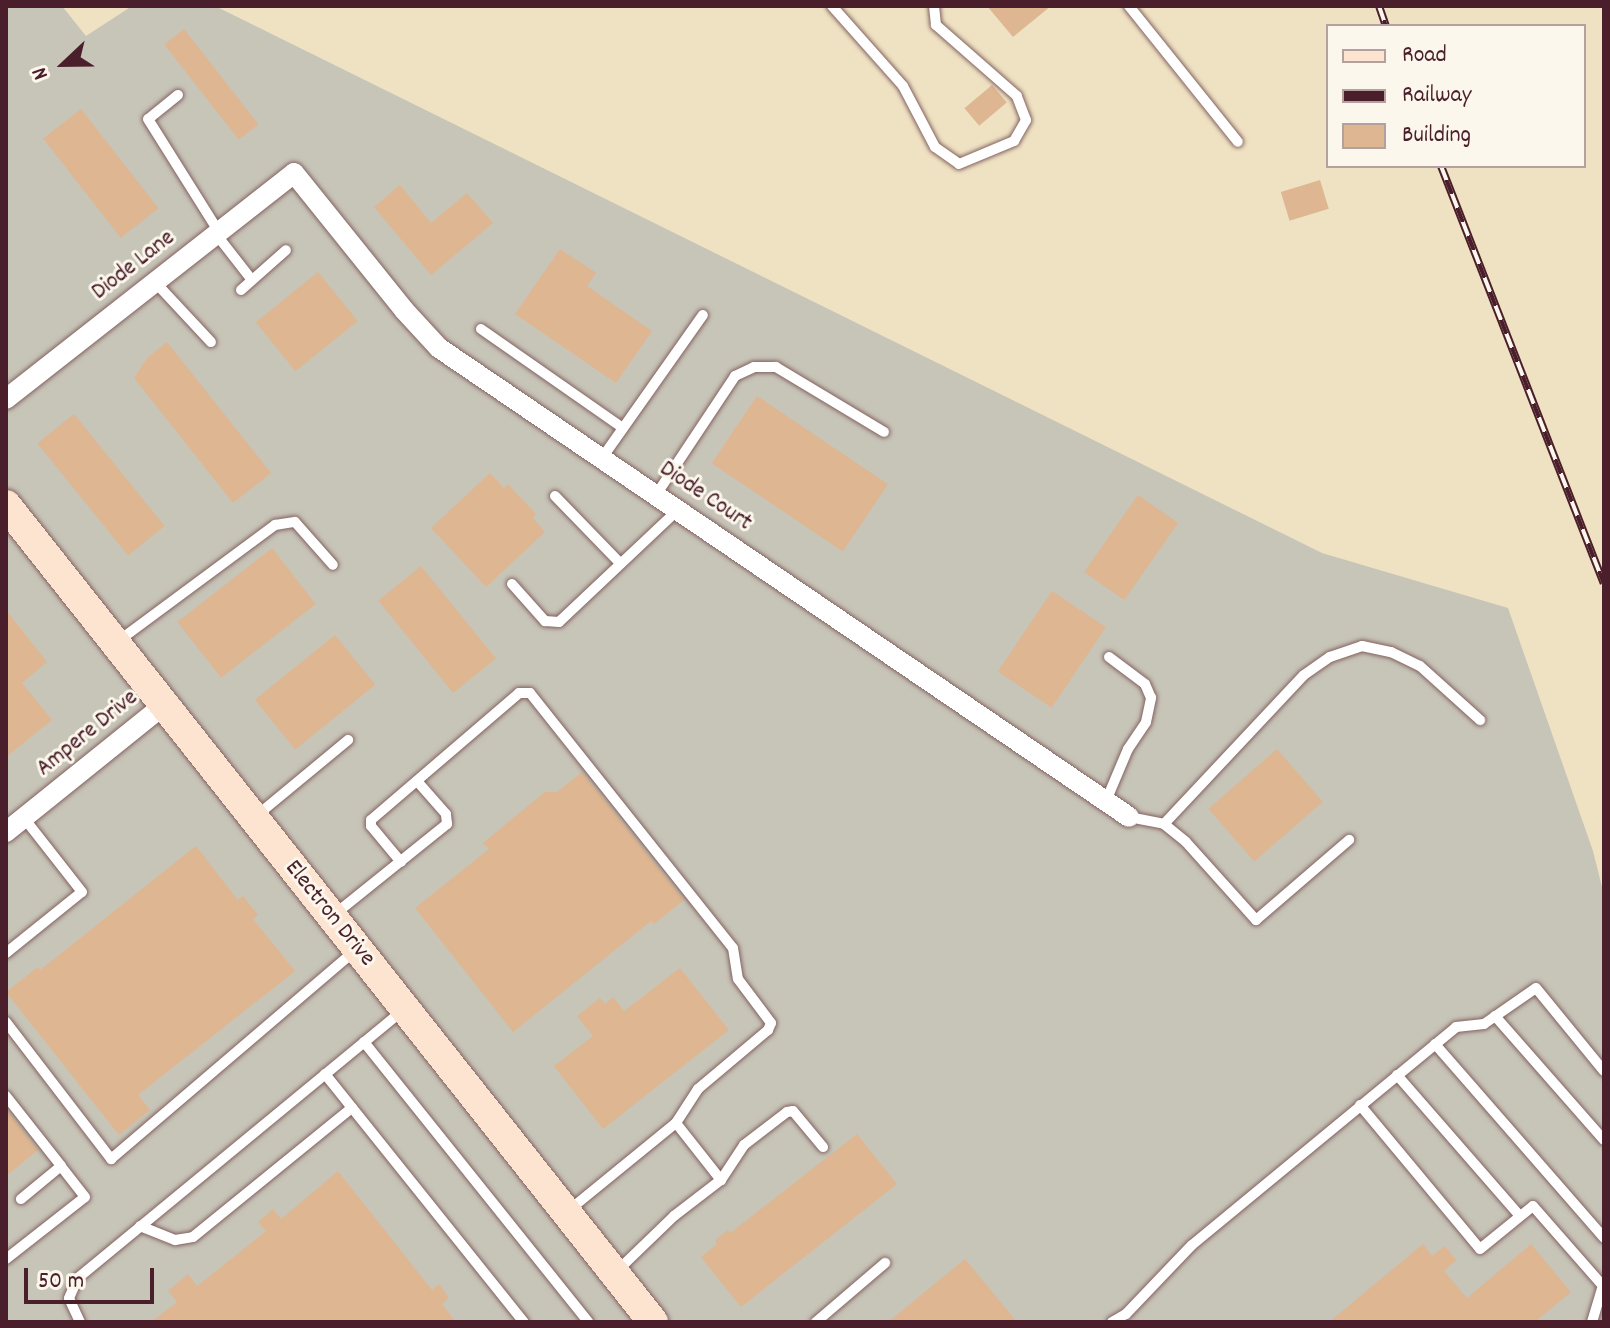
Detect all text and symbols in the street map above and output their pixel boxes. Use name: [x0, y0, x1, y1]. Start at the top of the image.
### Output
north arrow: [24, 24, 104, 104]
legend: [1326, 24, 1586, 168]
text: Road: [1402, 39, 1447, 73]
text: N: [25, 62, 58, 84]
text: Railway: [1402, 79, 1471, 113]
text: Building: [1402, 119, 1471, 153]
street label: Diode Lane: [87, 225, 181, 307]
street label: Diode Court: [653, 456, 757, 538]
street label: Ampere Drive: [31, 684, 145, 784]
street label: Electron Drive: [278, 855, 380, 973]
scale bar: [28, 1252, 158, 1302]
text: 50 m: [38, 1265, 84, 1299]

